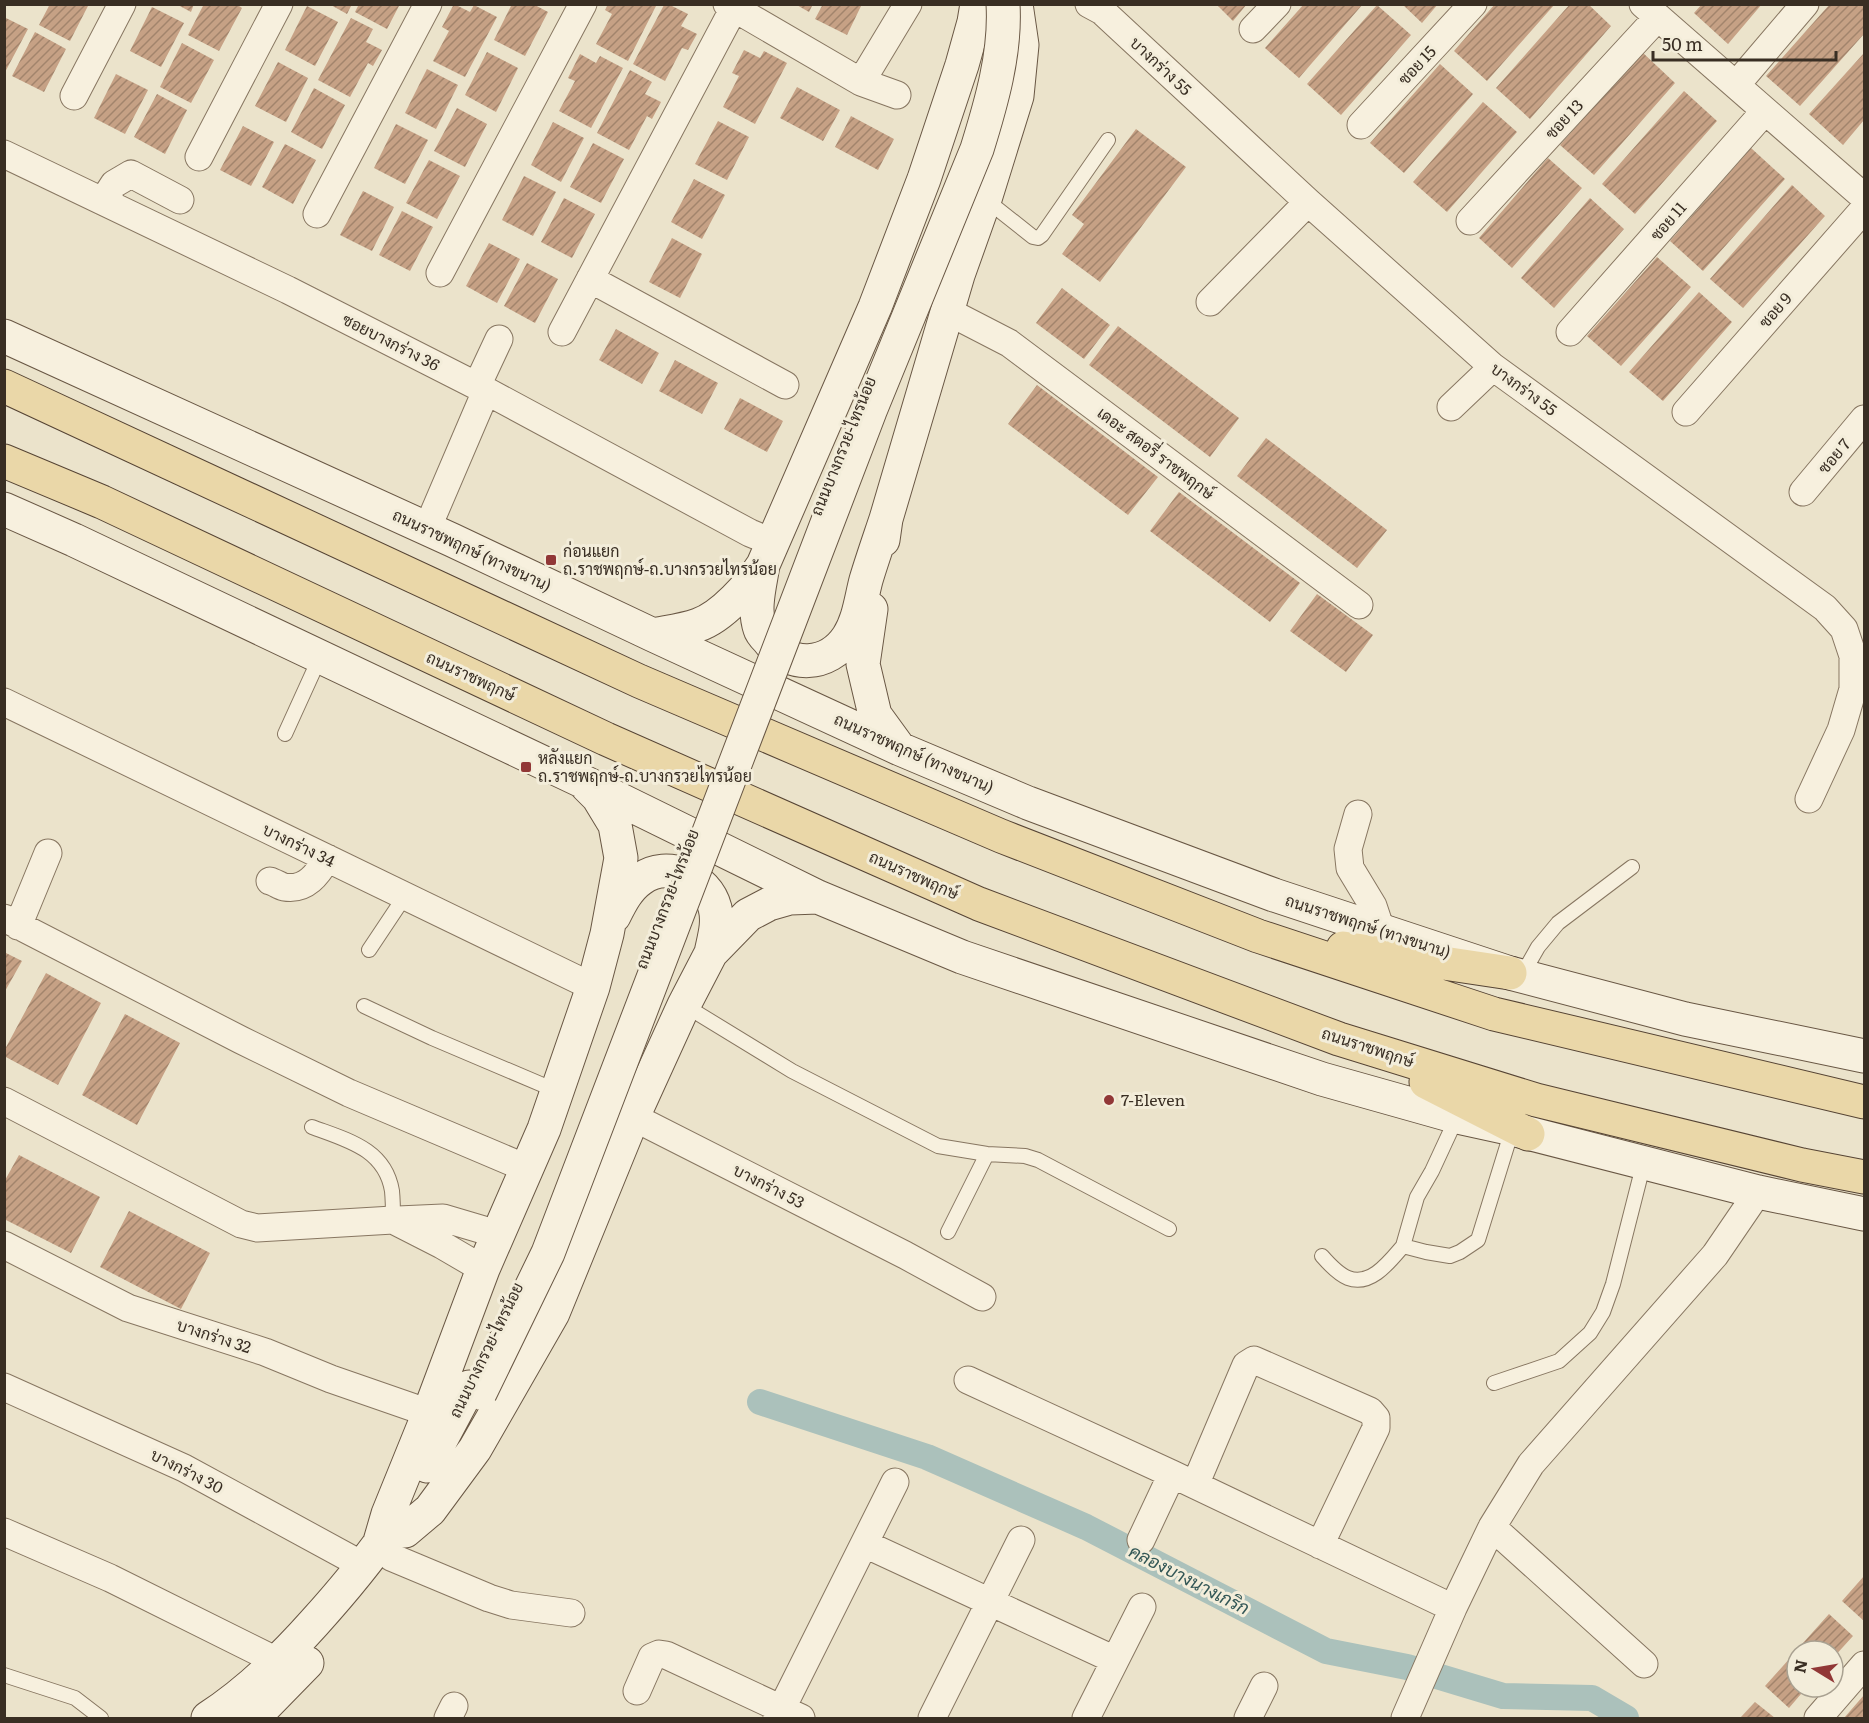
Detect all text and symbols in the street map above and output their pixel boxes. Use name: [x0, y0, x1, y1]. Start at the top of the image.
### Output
scale bar: [1653, 24, 1836, 62]
street label: บางกร่าง 55: [1125, 30, 1198, 100]
text: 50 m: [1662, 30, 1703, 57]
street label: ซอย 15: [1392, 39, 1441, 89]
street label: ซอย 13: [1539, 93, 1588, 144]
street label: ซอย 11: [1644, 195, 1691, 245]
street label: ซอย 9: [1752, 286, 1796, 332]
street label: ซอยบางกร่าง 36: [339, 306, 445, 376]
street label: บางกร่าง 55: [1486, 356, 1563, 420]
street label: ถนนบางกรวย-ไทรน้อย: [803, 372, 881, 519]
street label: เดอะ สตอรี่ ราชพฤกษ์: [1093, 399, 1221, 504]
street label: ซอย 7: [1811, 432, 1855, 478]
street label: ถนนราชพฤกษ์ (ทางขนาน): [389, 502, 556, 596]
place label: ก่อนแยก ถ.ราชพฤกษ์-ถ.บางกรวยไทรน้อย: [563, 538, 777, 580]
marker: ก่อนแยก ถ.ราชพฤกษ์-ถ.บางกรวยไทรน้อย: [544, 553, 558, 567]
street label: ถนนราชพฤกษ์: [423, 644, 520, 706]
street label: ถนนราชพฤกษ์ (ทางขนาน): [831, 706, 998, 798]
place label: หลังแยก ถ.ราชพฤกษ์-ถ.บางกรวยไทรน้อย: [538, 745, 752, 787]
marker: หลังแยก ถ.ราชพฤกษ์-ถ.บางกรวยไทรน้อย: [519, 760, 533, 774]
street label: บางกร่าง 34: [259, 816, 340, 872]
street label: ถนนบางกรวย-ไทรน้อย: [628, 825, 704, 972]
street label: ถนนราชพฤกษ์: [866, 844, 963, 905]
street label: ถนนราชพฤกษ์ (ทางขนาน): [1282, 887, 1454, 963]
street label: ถนนราชพฤกษ์: [1319, 1020, 1418, 1072]
place label: 7-Eleven: [1121, 1087, 1185, 1111]
marker: 7-Eleven: [1102, 1093, 1116, 1107]
street label: บางกร่าง 53: [730, 1157, 809, 1213]
street label: ถนนบางกรวย-ไทรน้อย: [442, 1278, 528, 1421]
street label: บางกร่าง 32: [174, 1312, 255, 1358]
street label: บางกร่าง 30: [147, 1442, 228, 1499]
water label: คลองบางนางเกริก: [1125, 1537, 1255, 1621]
north arrow: [1785, 1639, 1845, 1699]
text: N: [1786, 1657, 1812, 1675]

